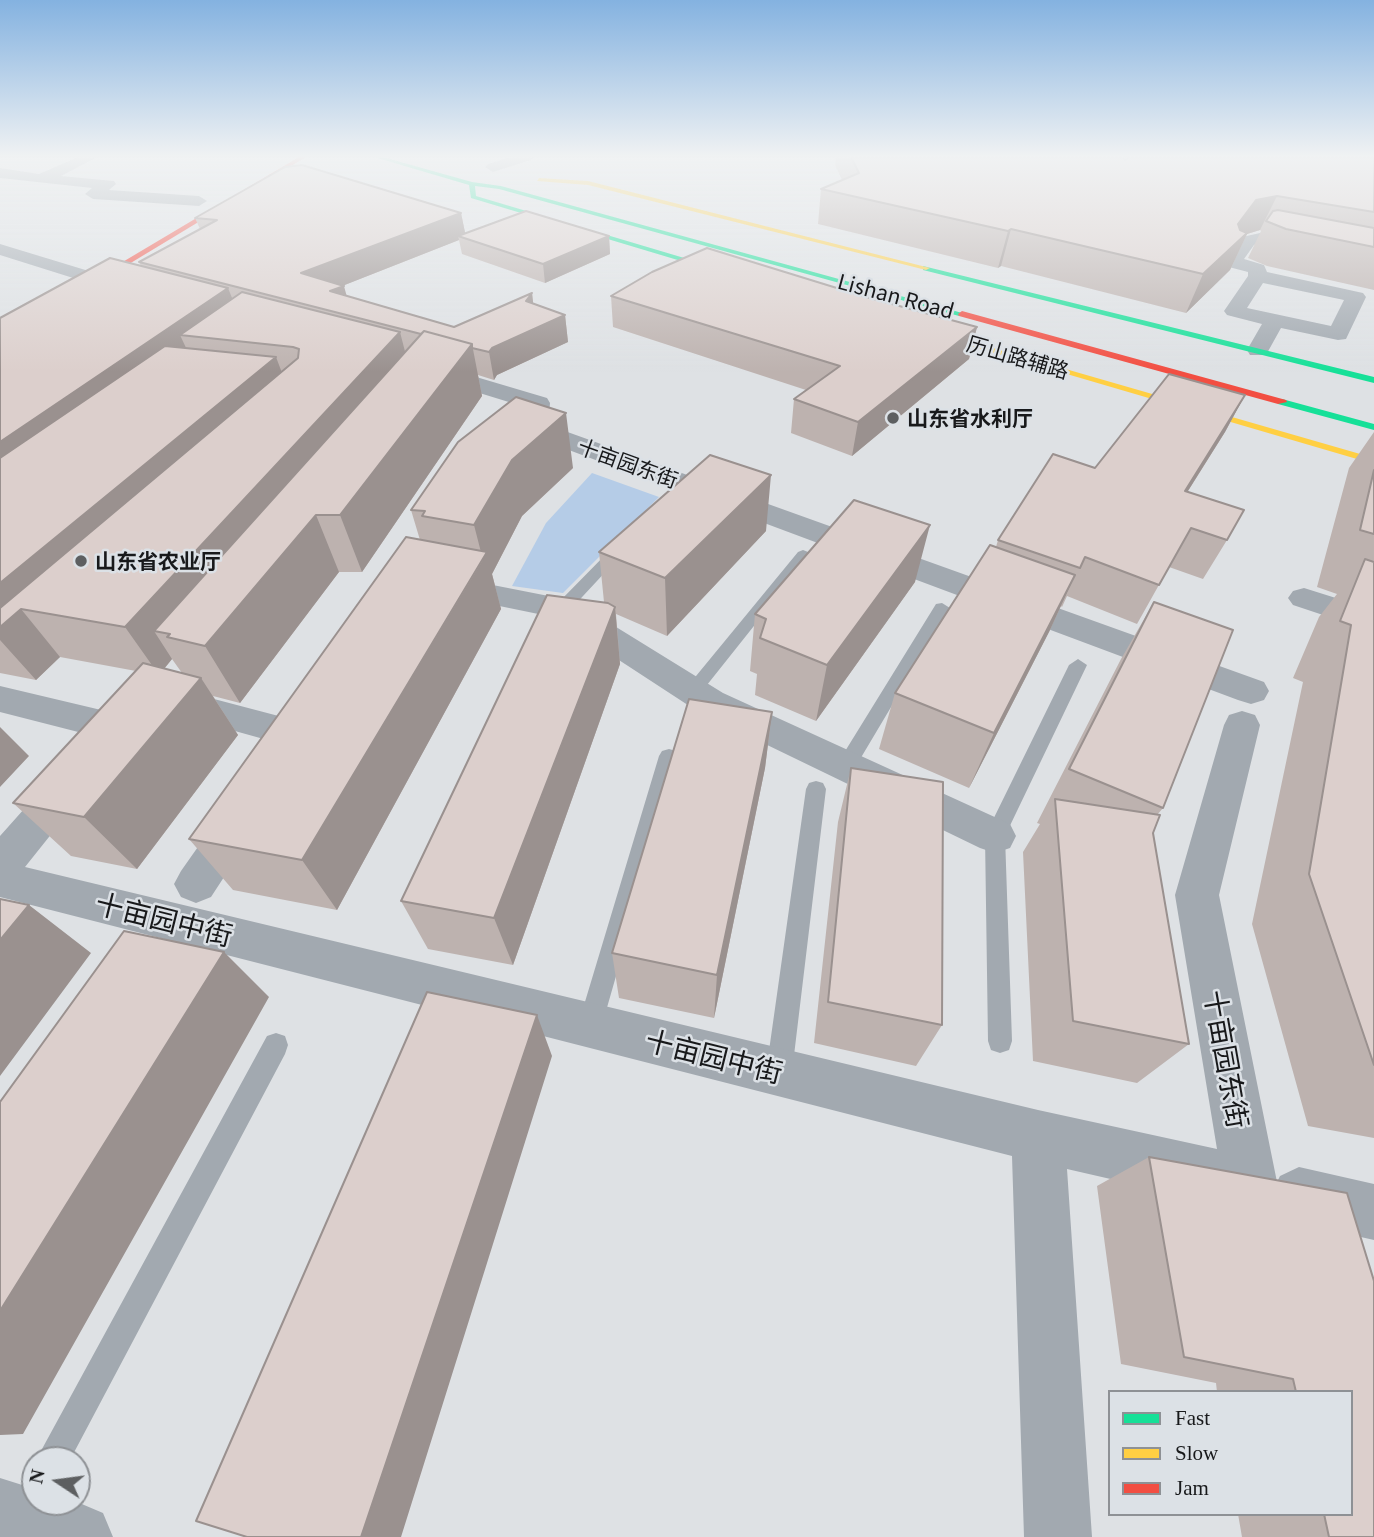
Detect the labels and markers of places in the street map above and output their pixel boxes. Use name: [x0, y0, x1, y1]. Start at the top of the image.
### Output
place label: 山东省水利厅: [907, 405, 1033, 431]
marker: 山东省水利厅: [885, 410, 901, 426]
place label: 山东省农业厅: [95, 548, 221, 574]
marker: 山东省农业厅: [73, 553, 89, 569]

